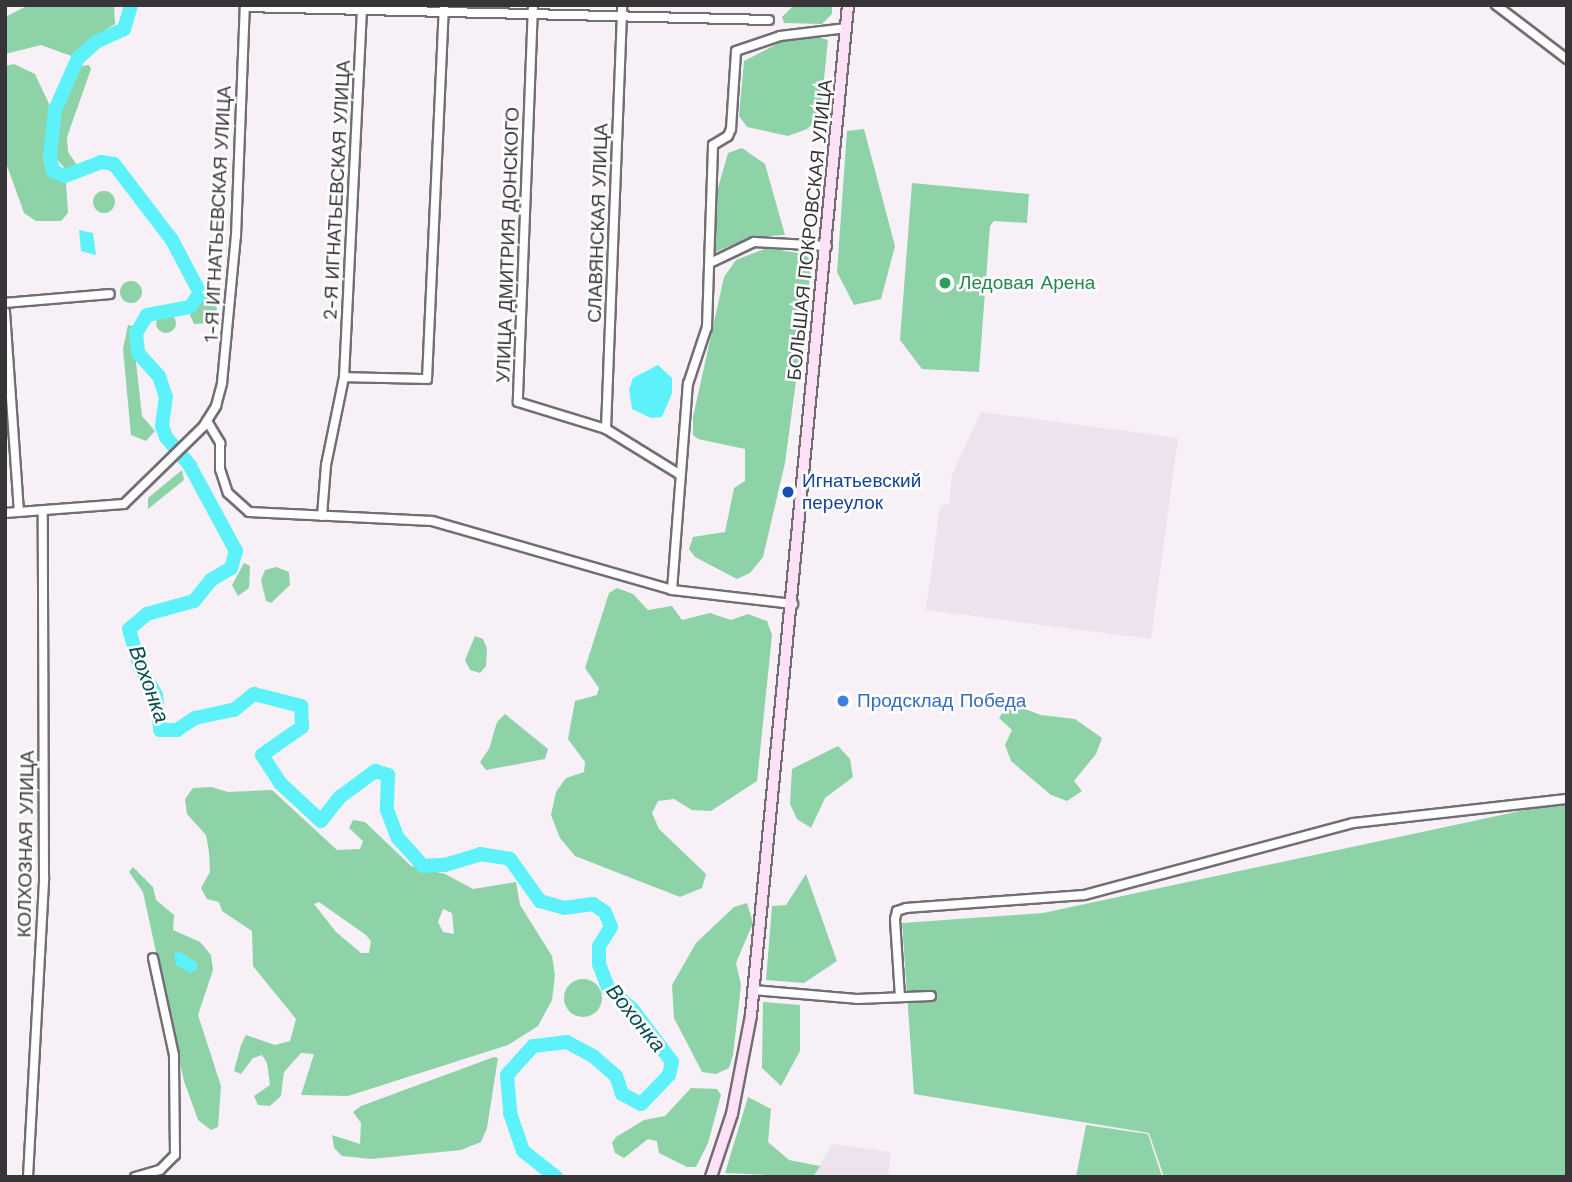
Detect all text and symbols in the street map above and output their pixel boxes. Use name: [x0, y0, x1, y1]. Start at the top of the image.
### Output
street label: 2-Я ИГНАТЬЕВСКАЯ УЛИЦА: [319, 59, 355, 321]
street label: БОЛЬШАЯ ПОКРОВСКАЯ УЛИЦА: [783, 78, 837, 382]
street label: 1-Я ИГНАТЬЕВСКАЯ УЛИЦА: [200, 85, 236, 343]
street label: УЛИЦА ДМИТРИЯ ДОНСКОГО: [492, 107, 524, 383]
street label: СЛАВЯНСКАЯ УЛИЦА: [583, 123, 613, 323]
place label: Ледовая Арена: [959, 272, 1095, 294]
marker: Ледовая Арена: [937, 275, 953, 291]
place label: Игнатьевский переулок: [802, 470, 921, 514]
marker: Игнатьевский переулок: [780, 484, 796, 500]
water label: Вохонка: [123, 642, 175, 726]
place label: Продсклад Победа: [857, 690, 1026, 712]
marker: Продсклад Победа: [835, 693, 851, 709]
street label: КОЛХОЗНАЯ УЛИЦА: [13, 750, 39, 938]
water label: Вохонка: [601, 979, 671, 1057]

